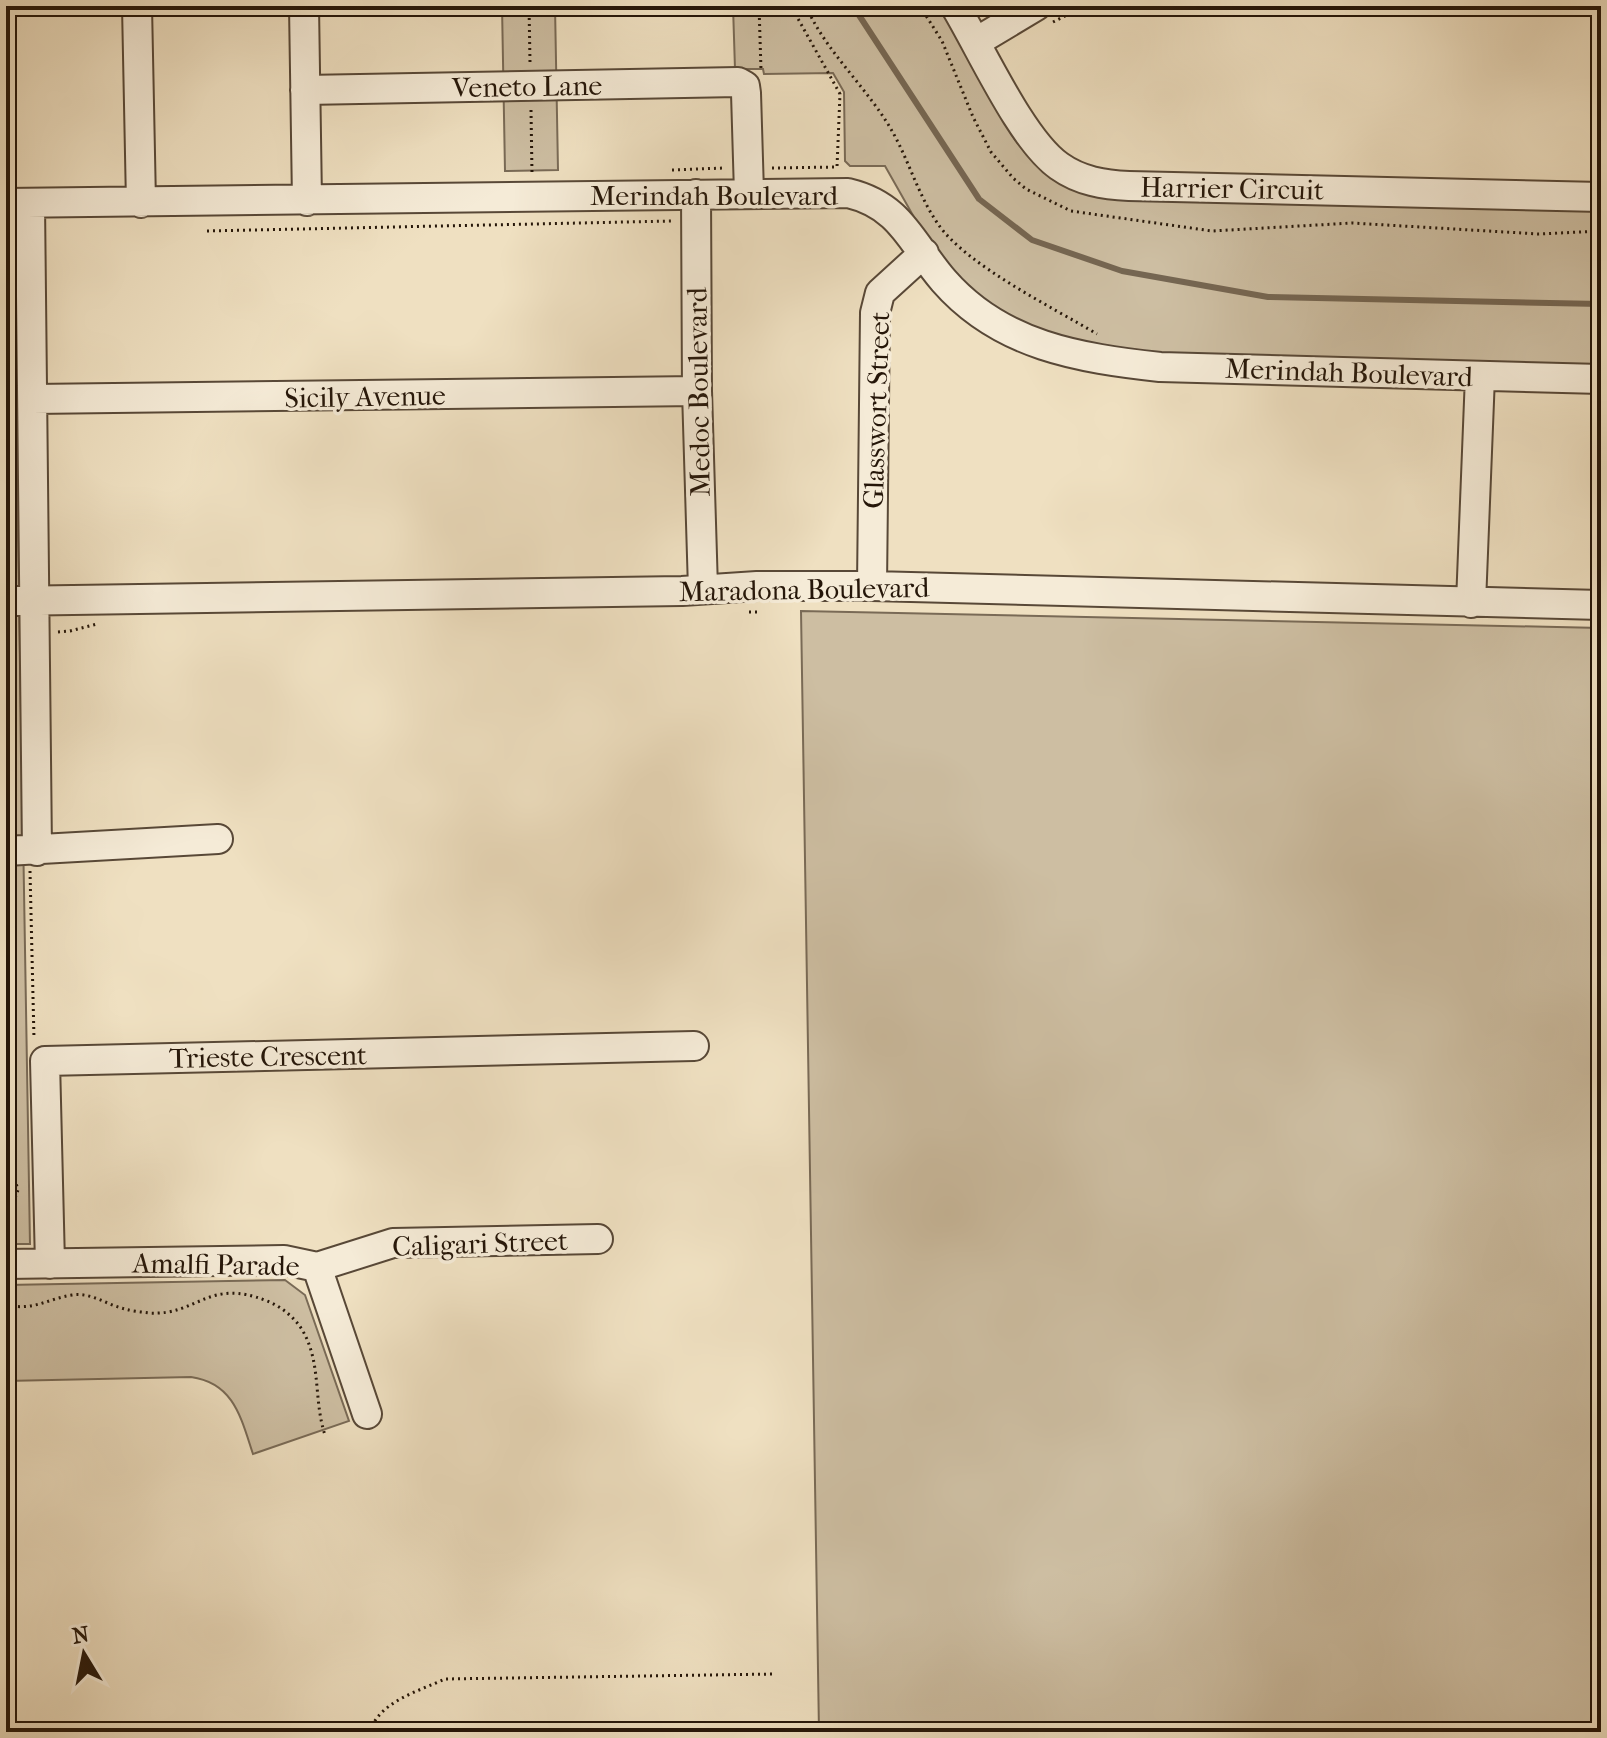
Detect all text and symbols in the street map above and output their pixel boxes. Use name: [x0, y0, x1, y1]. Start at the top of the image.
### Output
street label: Veneto Lane: [450, 69, 603, 104]
street label: Harrier Circuit: [1140, 170, 1324, 207]
street label: Merindah Boulevard: [590, 179, 839, 212]
street label: Medoc Boulevard: [680, 286, 717, 497]
street label: Glasswort Street: [857, 311, 896, 509]
street label: Merindah Boulevard: [1224, 352, 1474, 393]
street label: Sicily Avenue: [284, 379, 446, 414]
street label: Maradona Boulevard: [678, 571, 930, 608]
street label: Trieste Crescent: [169, 1038, 367, 1075]
street label: Caligari Street: [392, 1224, 568, 1263]
street label: Amalfi Parade: [131, 1247, 300, 1282]
north arrow: [44, 1614, 124, 1694]
text: N: [70, 1621, 91, 1650]

